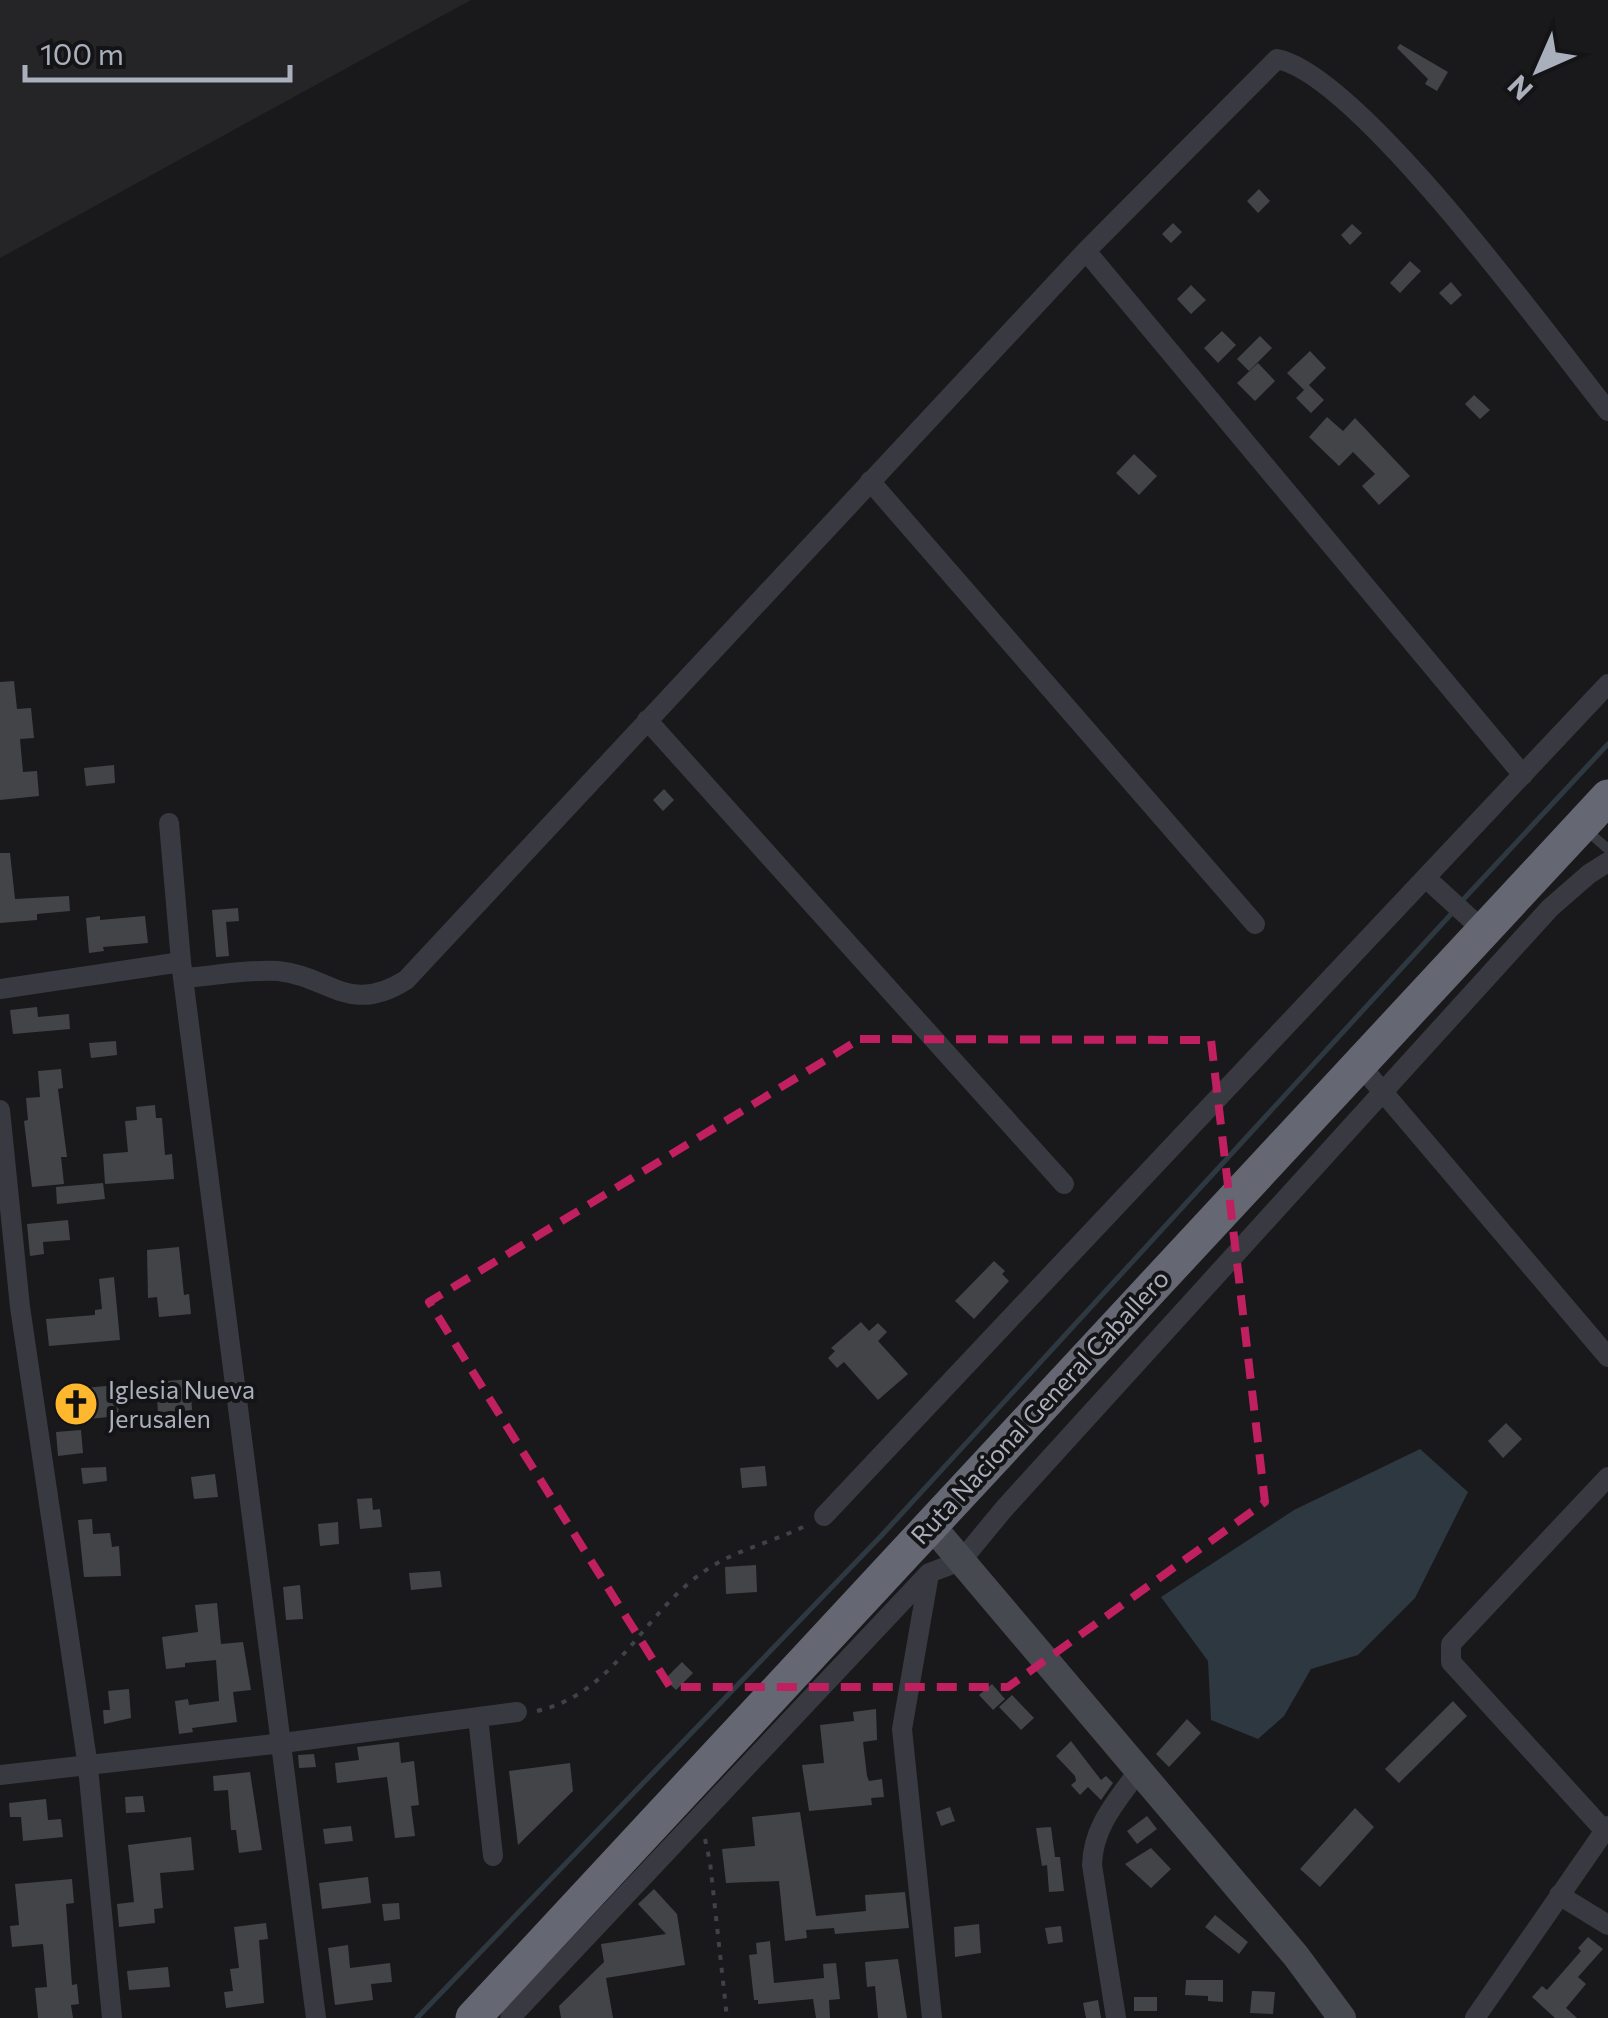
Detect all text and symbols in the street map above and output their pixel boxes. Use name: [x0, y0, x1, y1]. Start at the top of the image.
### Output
scale bar: [25, 20, 290, 82]
north arrow: [1488, 20, 1588, 120]
text: 100 m: [40, 34, 124, 71]
text: N: [1500, 69, 1539, 108]
street label: Ruta Nacional General Caballero: [904, 1263, 1174, 1550]
place label: Iglesia Nueva Jerusalen: [108, 1374, 255, 1433]
church icon: Iglesia Nueva Jerusalen: [53, 1381, 99, 1427]

